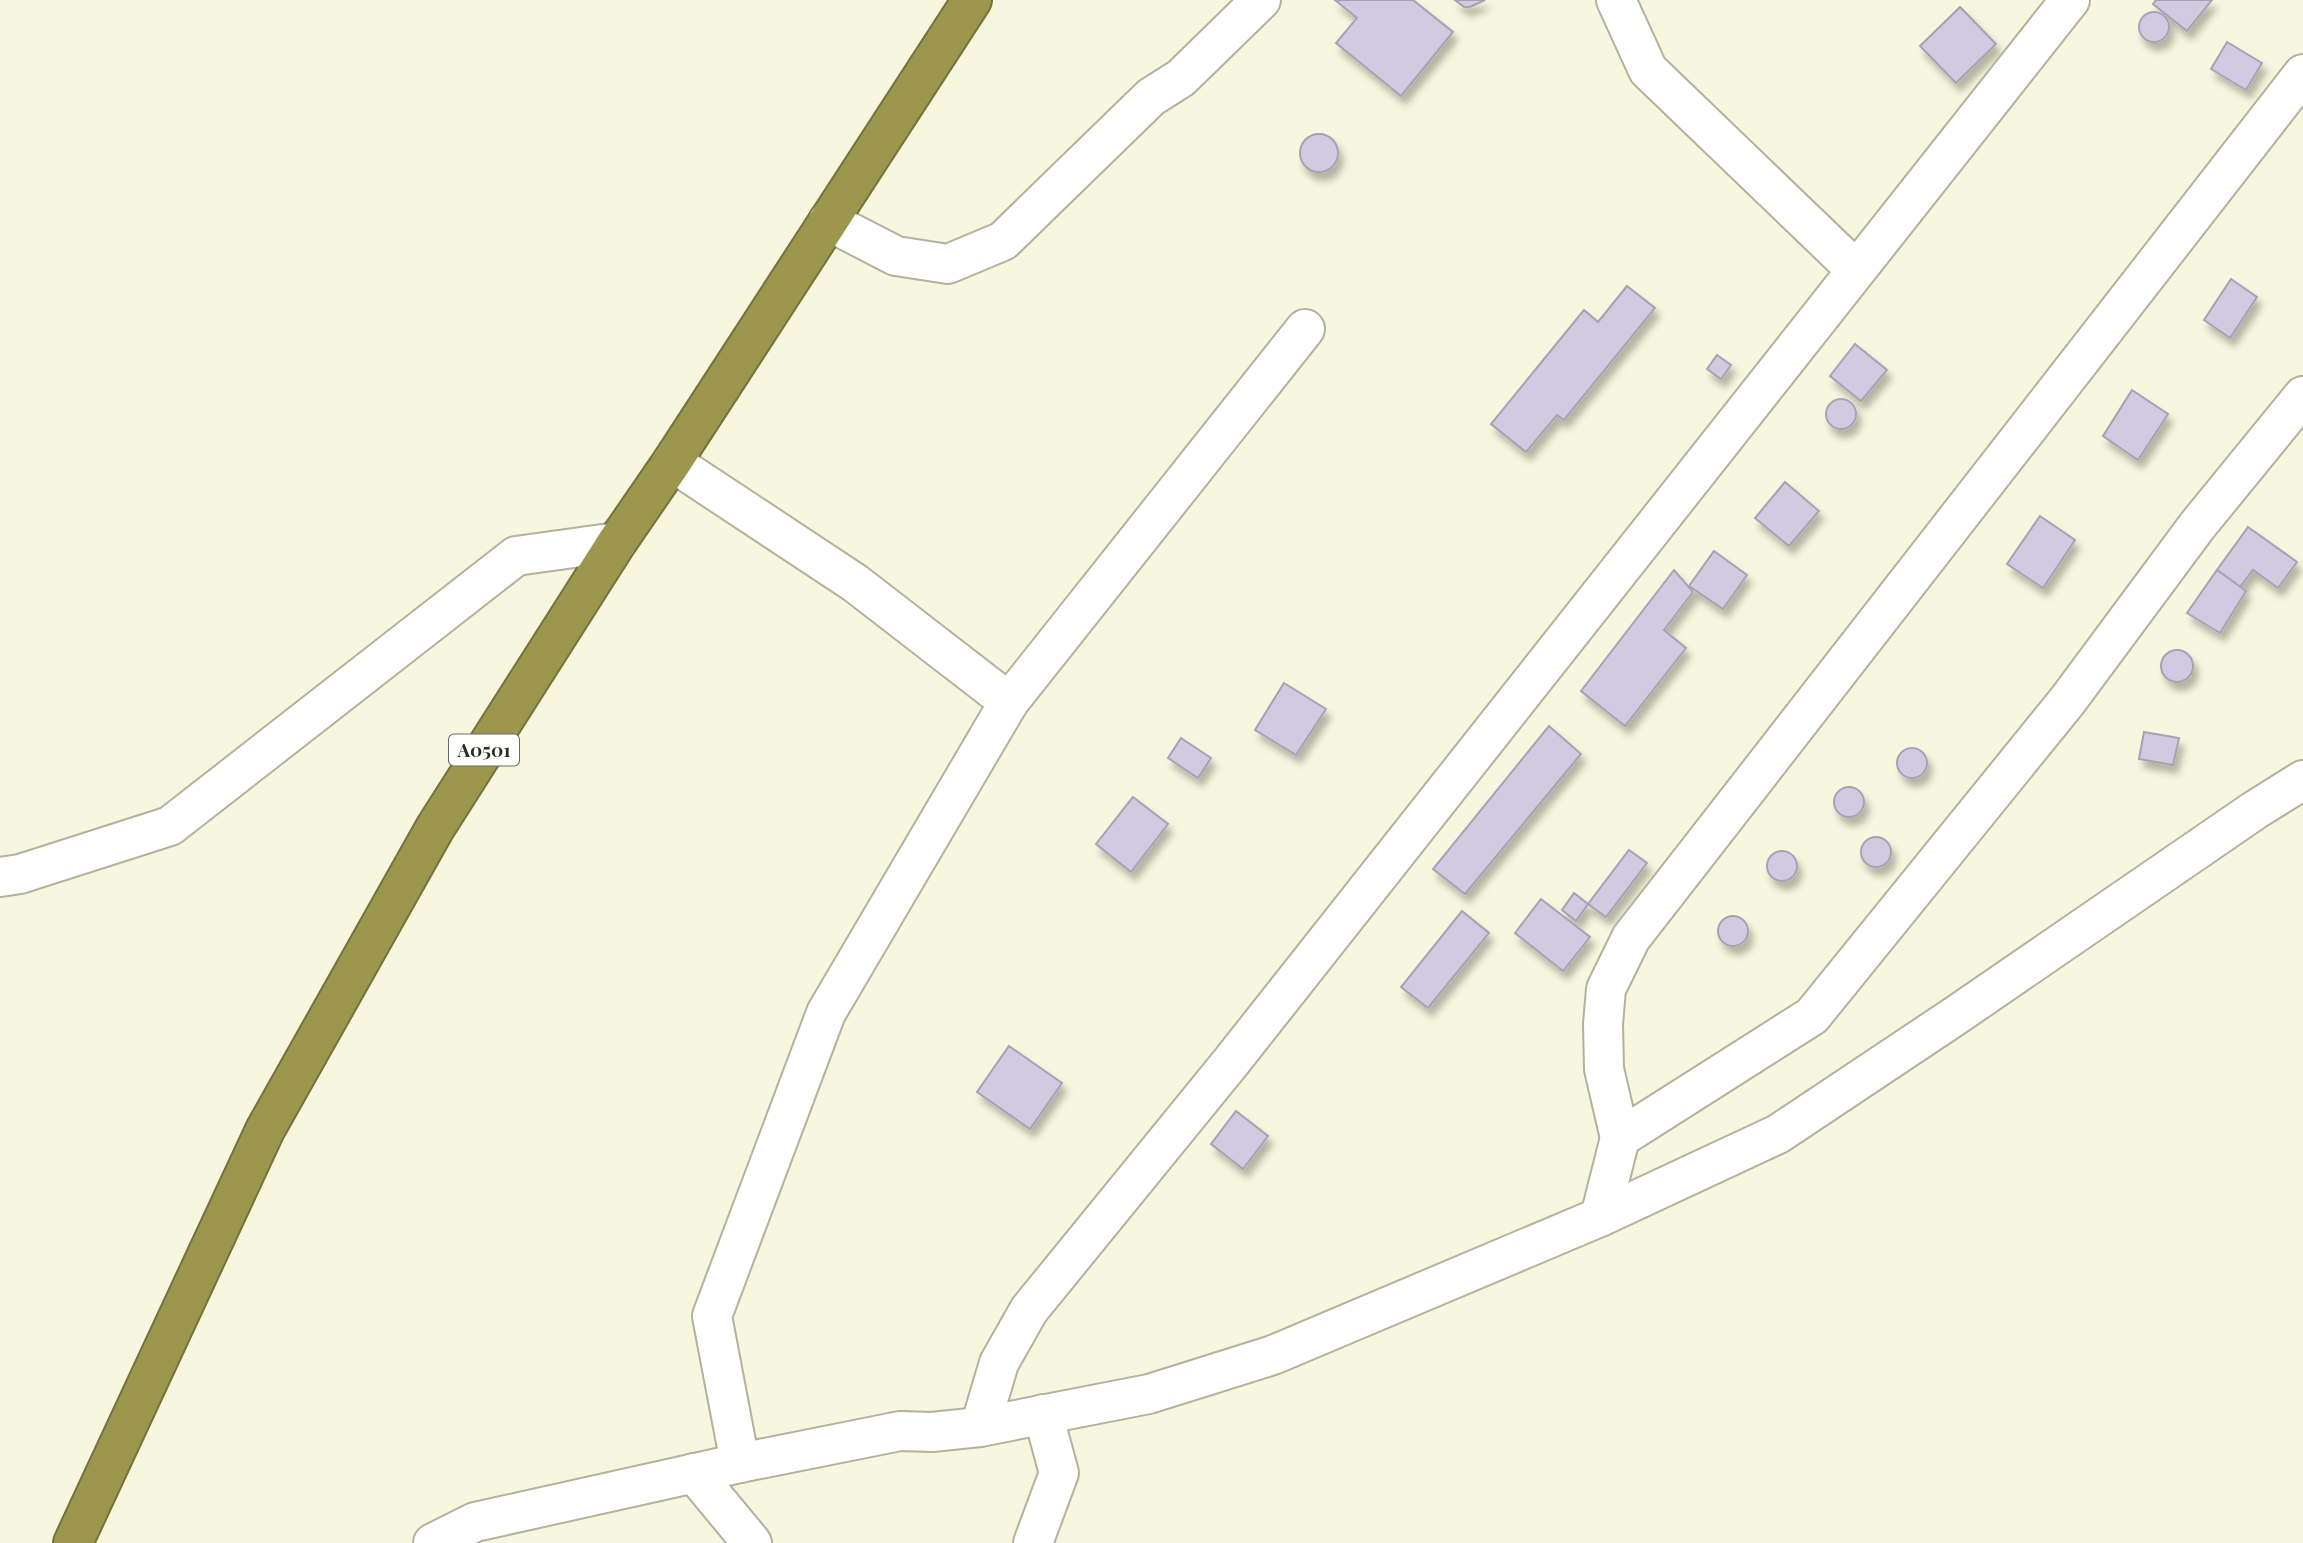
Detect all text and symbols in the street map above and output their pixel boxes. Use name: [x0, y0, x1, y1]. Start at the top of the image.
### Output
road number: A0501: [449, 734, 519, 765]

